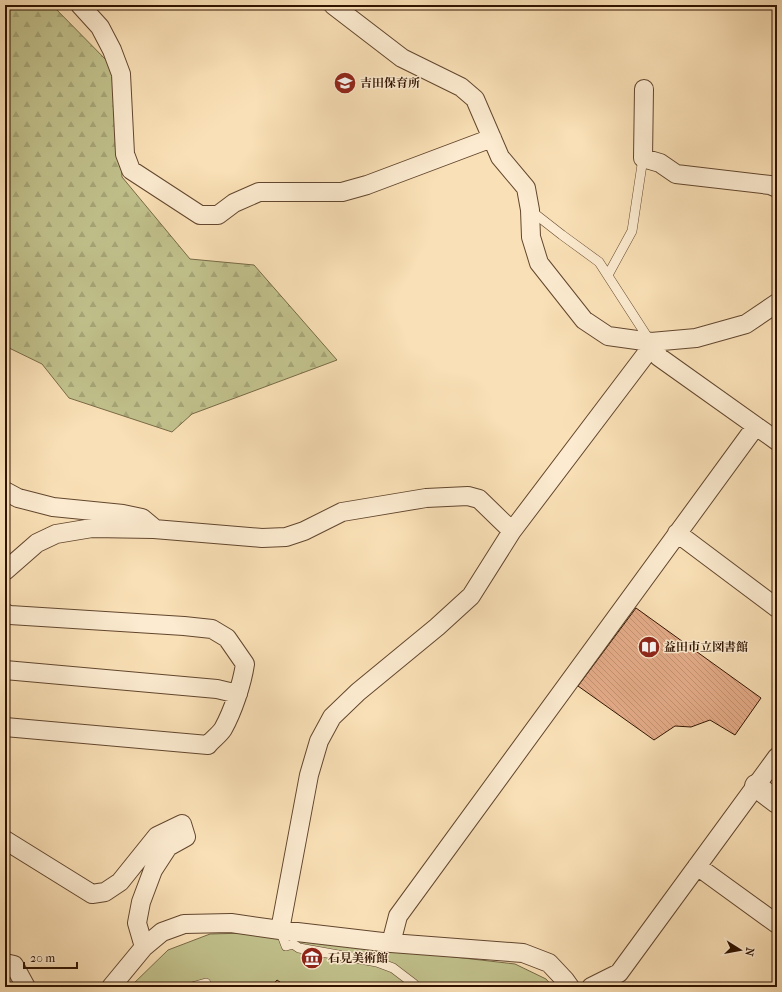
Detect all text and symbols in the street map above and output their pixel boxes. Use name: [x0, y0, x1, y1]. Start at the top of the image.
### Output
school or university icon: 吉田保育所: [332, 70, 358, 96]
place label: 吉田保育所: [360, 76, 420, 90]
library icon: 益田市立図書館: [636, 634, 662, 660]
place label: 益田市立図書館: [664, 640, 748, 654]
north arrow: [720, 930, 760, 970]
scale bar: [24, 944, 77, 970]
museum icon: 石見美術館: [299, 945, 325, 971]
text: N: [742, 946, 757, 958]
text: 20 m: [30, 951, 55, 965]
place label: 石見美術館: [328, 951, 388, 965]

